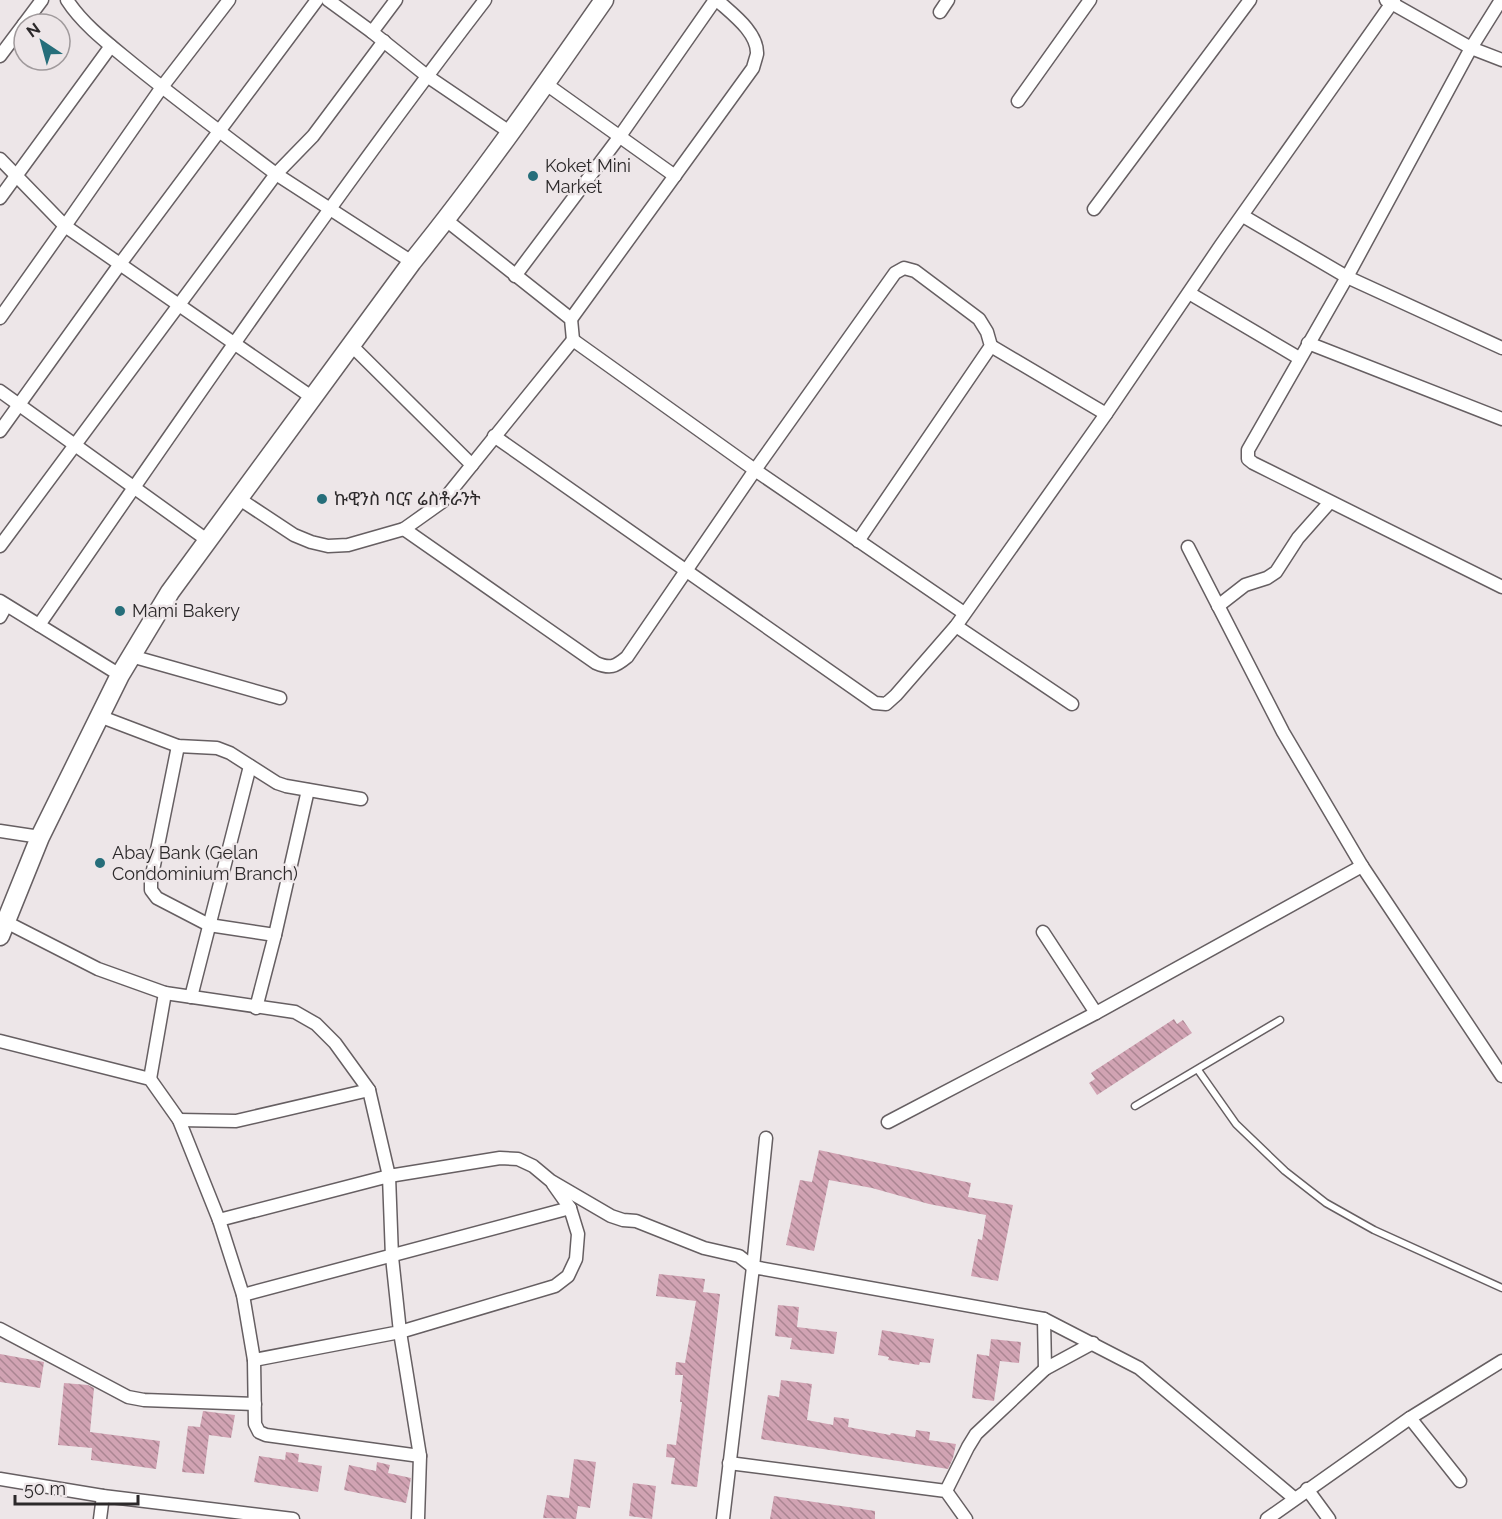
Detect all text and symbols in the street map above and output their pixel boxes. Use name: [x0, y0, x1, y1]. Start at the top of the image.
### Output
north arrow: [12, 12, 72, 72]
text: N: [23, 19, 44, 42]
place label: Koket Mini Market: [545, 155, 631, 197]
marker: Koket Mini Market: [526, 169, 540, 183]
place label: ኩዊንስ ባርና ሬስቶራንት: [334, 488, 481, 509]
marker: ኩዊንስ ባርና ሬስቶራንት: [315, 492, 329, 506]
place label: Mami Bakery: [132, 600, 240, 621]
marker: Mami Bakery: [113, 604, 127, 618]
place label: Abay Bank (Gelan Condominium Branch): [112, 842, 298, 884]
marker: Abay Bank (Gelan Condominium Branch): [93, 856, 107, 870]
scale bar: [15, 1468, 138, 1506]
text: 50 m: [24, 1478, 66, 1499]

